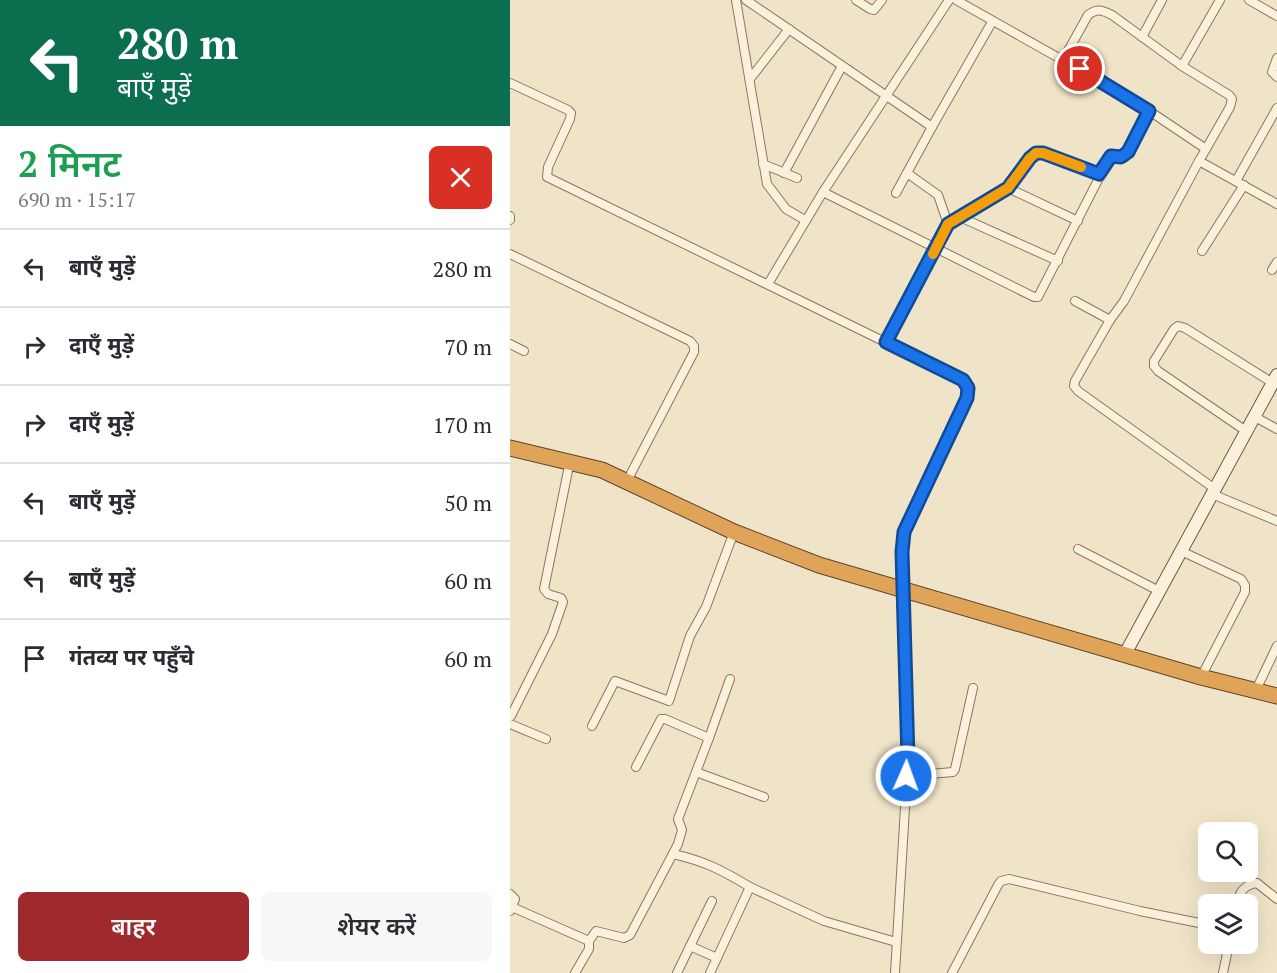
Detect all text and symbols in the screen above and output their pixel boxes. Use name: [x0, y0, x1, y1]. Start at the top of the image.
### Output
text: 280 m: [117, 15, 238, 71]
icon: left: [18, 24, 96, 102]
pin: [1054, 43, 1105, 94]
icon: arrive: [1063, 52, 1096, 85]
text: बाएँ मुड़ें: [117, 69, 192, 105]
text: 2 मिनट: [18, 140, 121, 187]
button: close: [429, 146, 492, 209]
text: 690 m · 15:17: [18, 186, 136, 213]
icon: left: [18, 252, 51, 285]
text: बाएँ मुड़ें: [69, 252, 135, 281]
text: 280 m: [432, 254, 492, 283]
icon: right: [18, 330, 51, 363]
text: दाएँ मुड़ें: [69, 330, 134, 359]
text: 70 m: [444, 332, 492, 361]
icon: right: [18, 408, 51, 441]
text: दाएँ मुड़ें: [69, 408, 134, 437]
text: 170 m: [432, 410, 492, 439]
icon: left: [18, 486, 51, 519]
text: बाएँ मुड़ें: [69, 486, 135, 515]
text: 50 m: [444, 488, 492, 517]
icon: left: [18, 564, 51, 597]
text: बाएँ मुड़ें: [69, 564, 135, 593]
text: 60 m: [444, 566, 492, 595]
icon: arrive: [18, 642, 51, 675]
text: गंतव्य पर पहुँचे: [69, 642, 194, 671]
text: 60 m: [444, 644, 492, 673]
position arrow: [874, 744, 938, 808]
map controls: [1198, 822, 1258, 954]
button: search: [1198, 822, 1258, 882]
button: बाहर: [18, 892, 249, 961]
button: शेयर करें: [261, 892, 492, 961]
button: layers: [1198, 894, 1258, 954]

